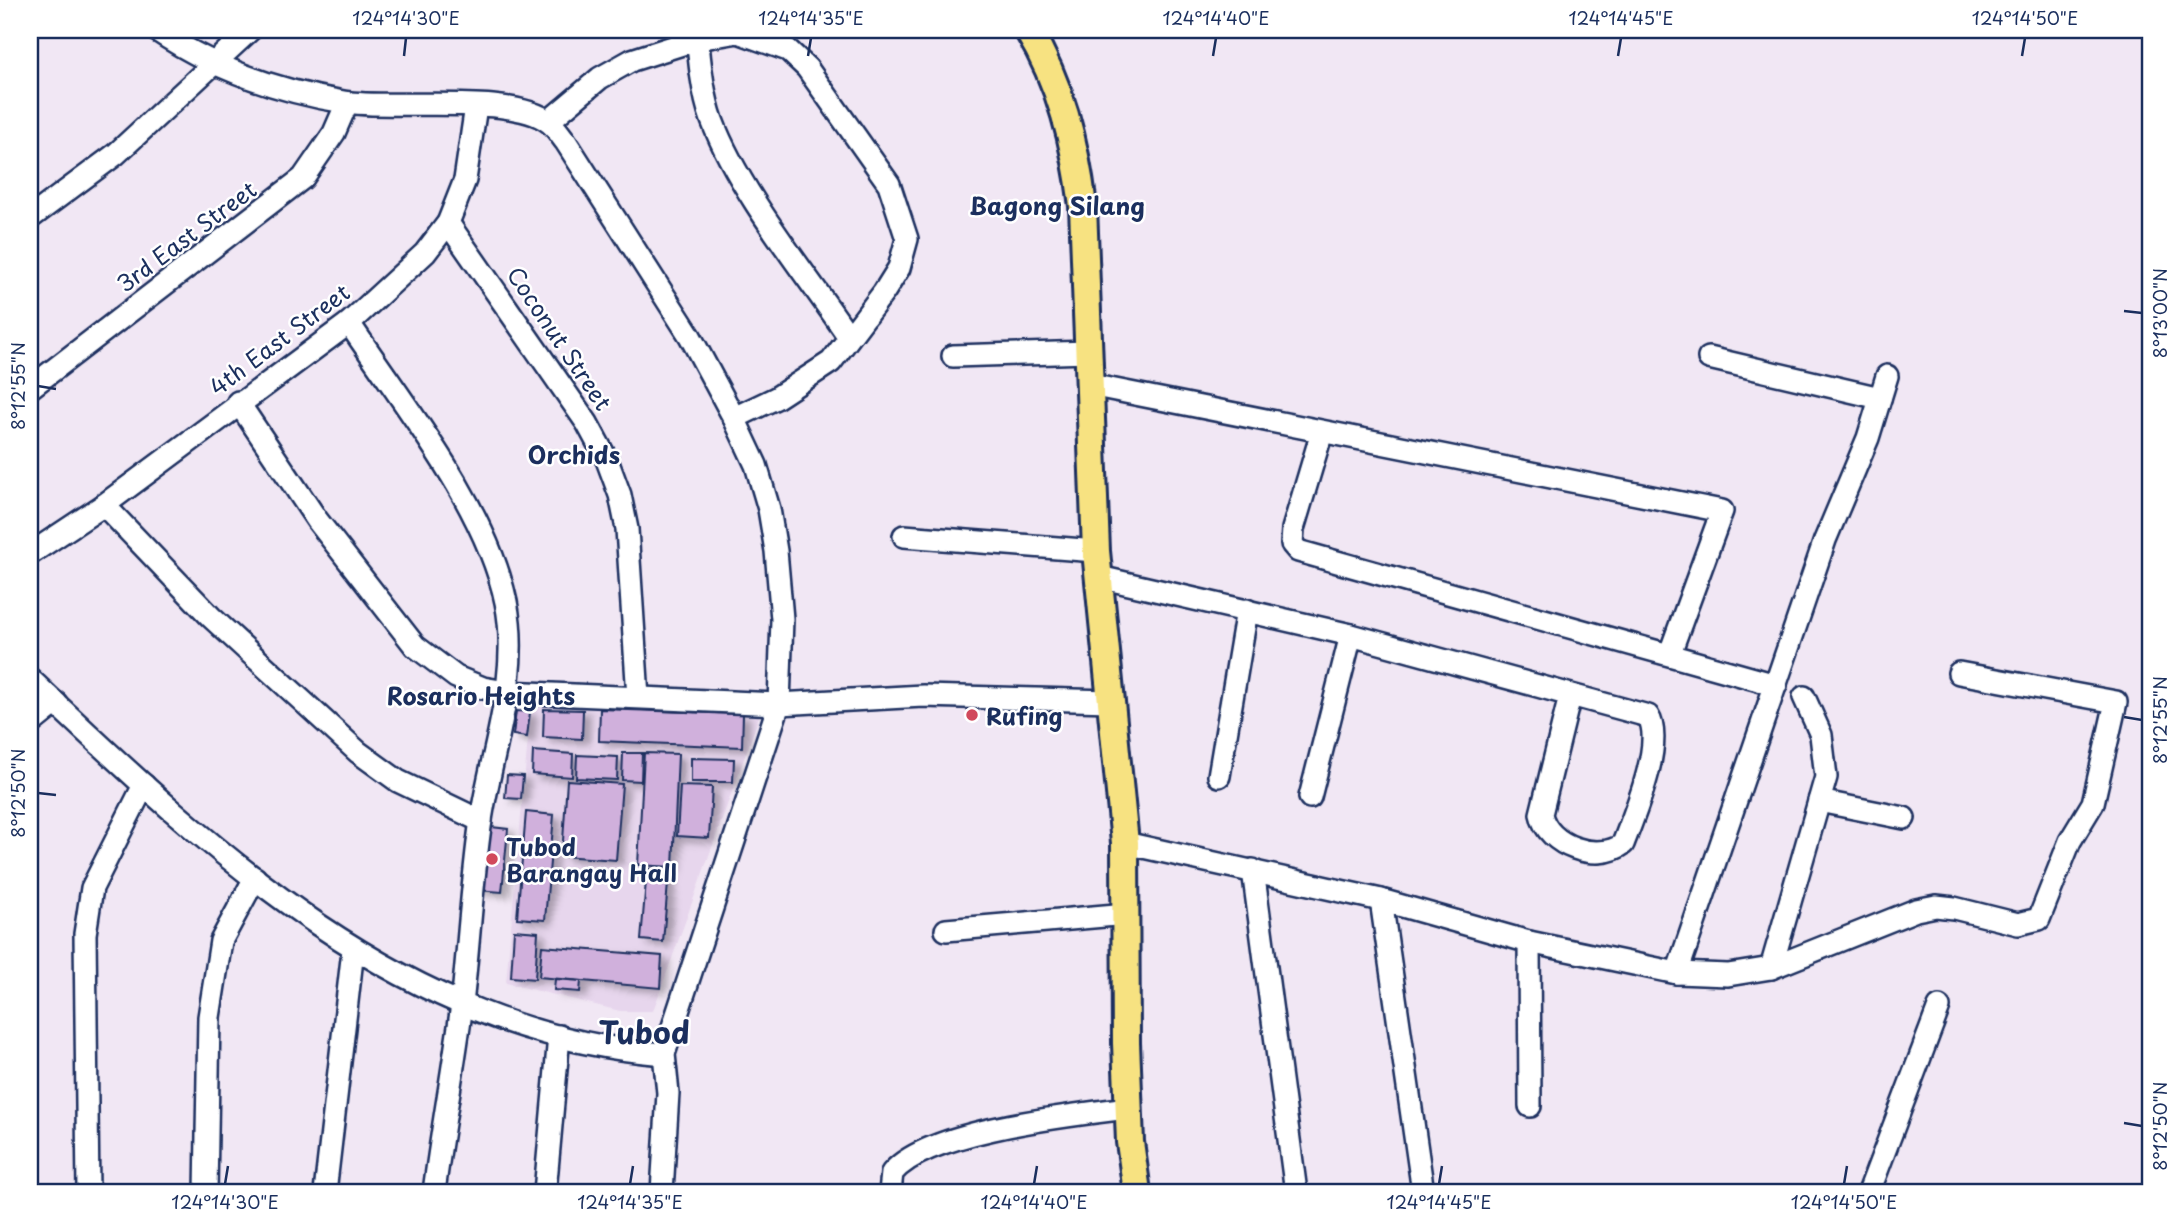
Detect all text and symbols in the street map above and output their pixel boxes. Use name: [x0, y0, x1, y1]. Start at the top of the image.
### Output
text: 124°14'30"E: [352, 4, 460, 31]
text: 124°14'35"E: [758, 4, 864, 31]
text: 124°14'40"E: [1162, 4, 1270, 31]
text: 124°14'45"E: [1568, 4, 1674, 31]
text: 124°14'50"E: [1972, 4, 2078, 31]
street label: 3rd East Street: [109, 172, 263, 300]
district label: Bagong Silang: [969, 187, 1145, 223]
street label: Coconut Street: [499, 259, 621, 417]
text: 8°13'00"N: [2146, 268, 2173, 358]
street label: 4th East Street: [202, 275, 356, 403]
text: 8°12'55"N: [4, 342, 31, 430]
district label: Orchids: [528, 436, 620, 472]
text: 8°12'55"N: [2146, 676, 2173, 764]
district label: Rosario Heights: [387, 677, 576, 713]
place label: Rufing: [986, 698, 1063, 733]
marker: Rufing: [964, 707, 980, 723]
text: 8°12'50"N: [4, 748, 31, 838]
place label: Tubod Barangay Hall: [506, 829, 677, 890]
marker: Tubod Barangay Hall: [484, 851, 500, 867]
district label: Tubod: [598, 1009, 690, 1054]
text: 8°12'50"N: [2146, 1081, 2173, 1171]
text: 124°14'30"E: [171, 1188, 279, 1215]
text: 124°14'35"E: [577, 1188, 683, 1215]
text: 124°14'40"E: [980, 1188, 1088, 1215]
text: 124°14'45"E: [1386, 1188, 1492, 1215]
text: 124°14'50"E: [1791, 1188, 1897, 1215]

